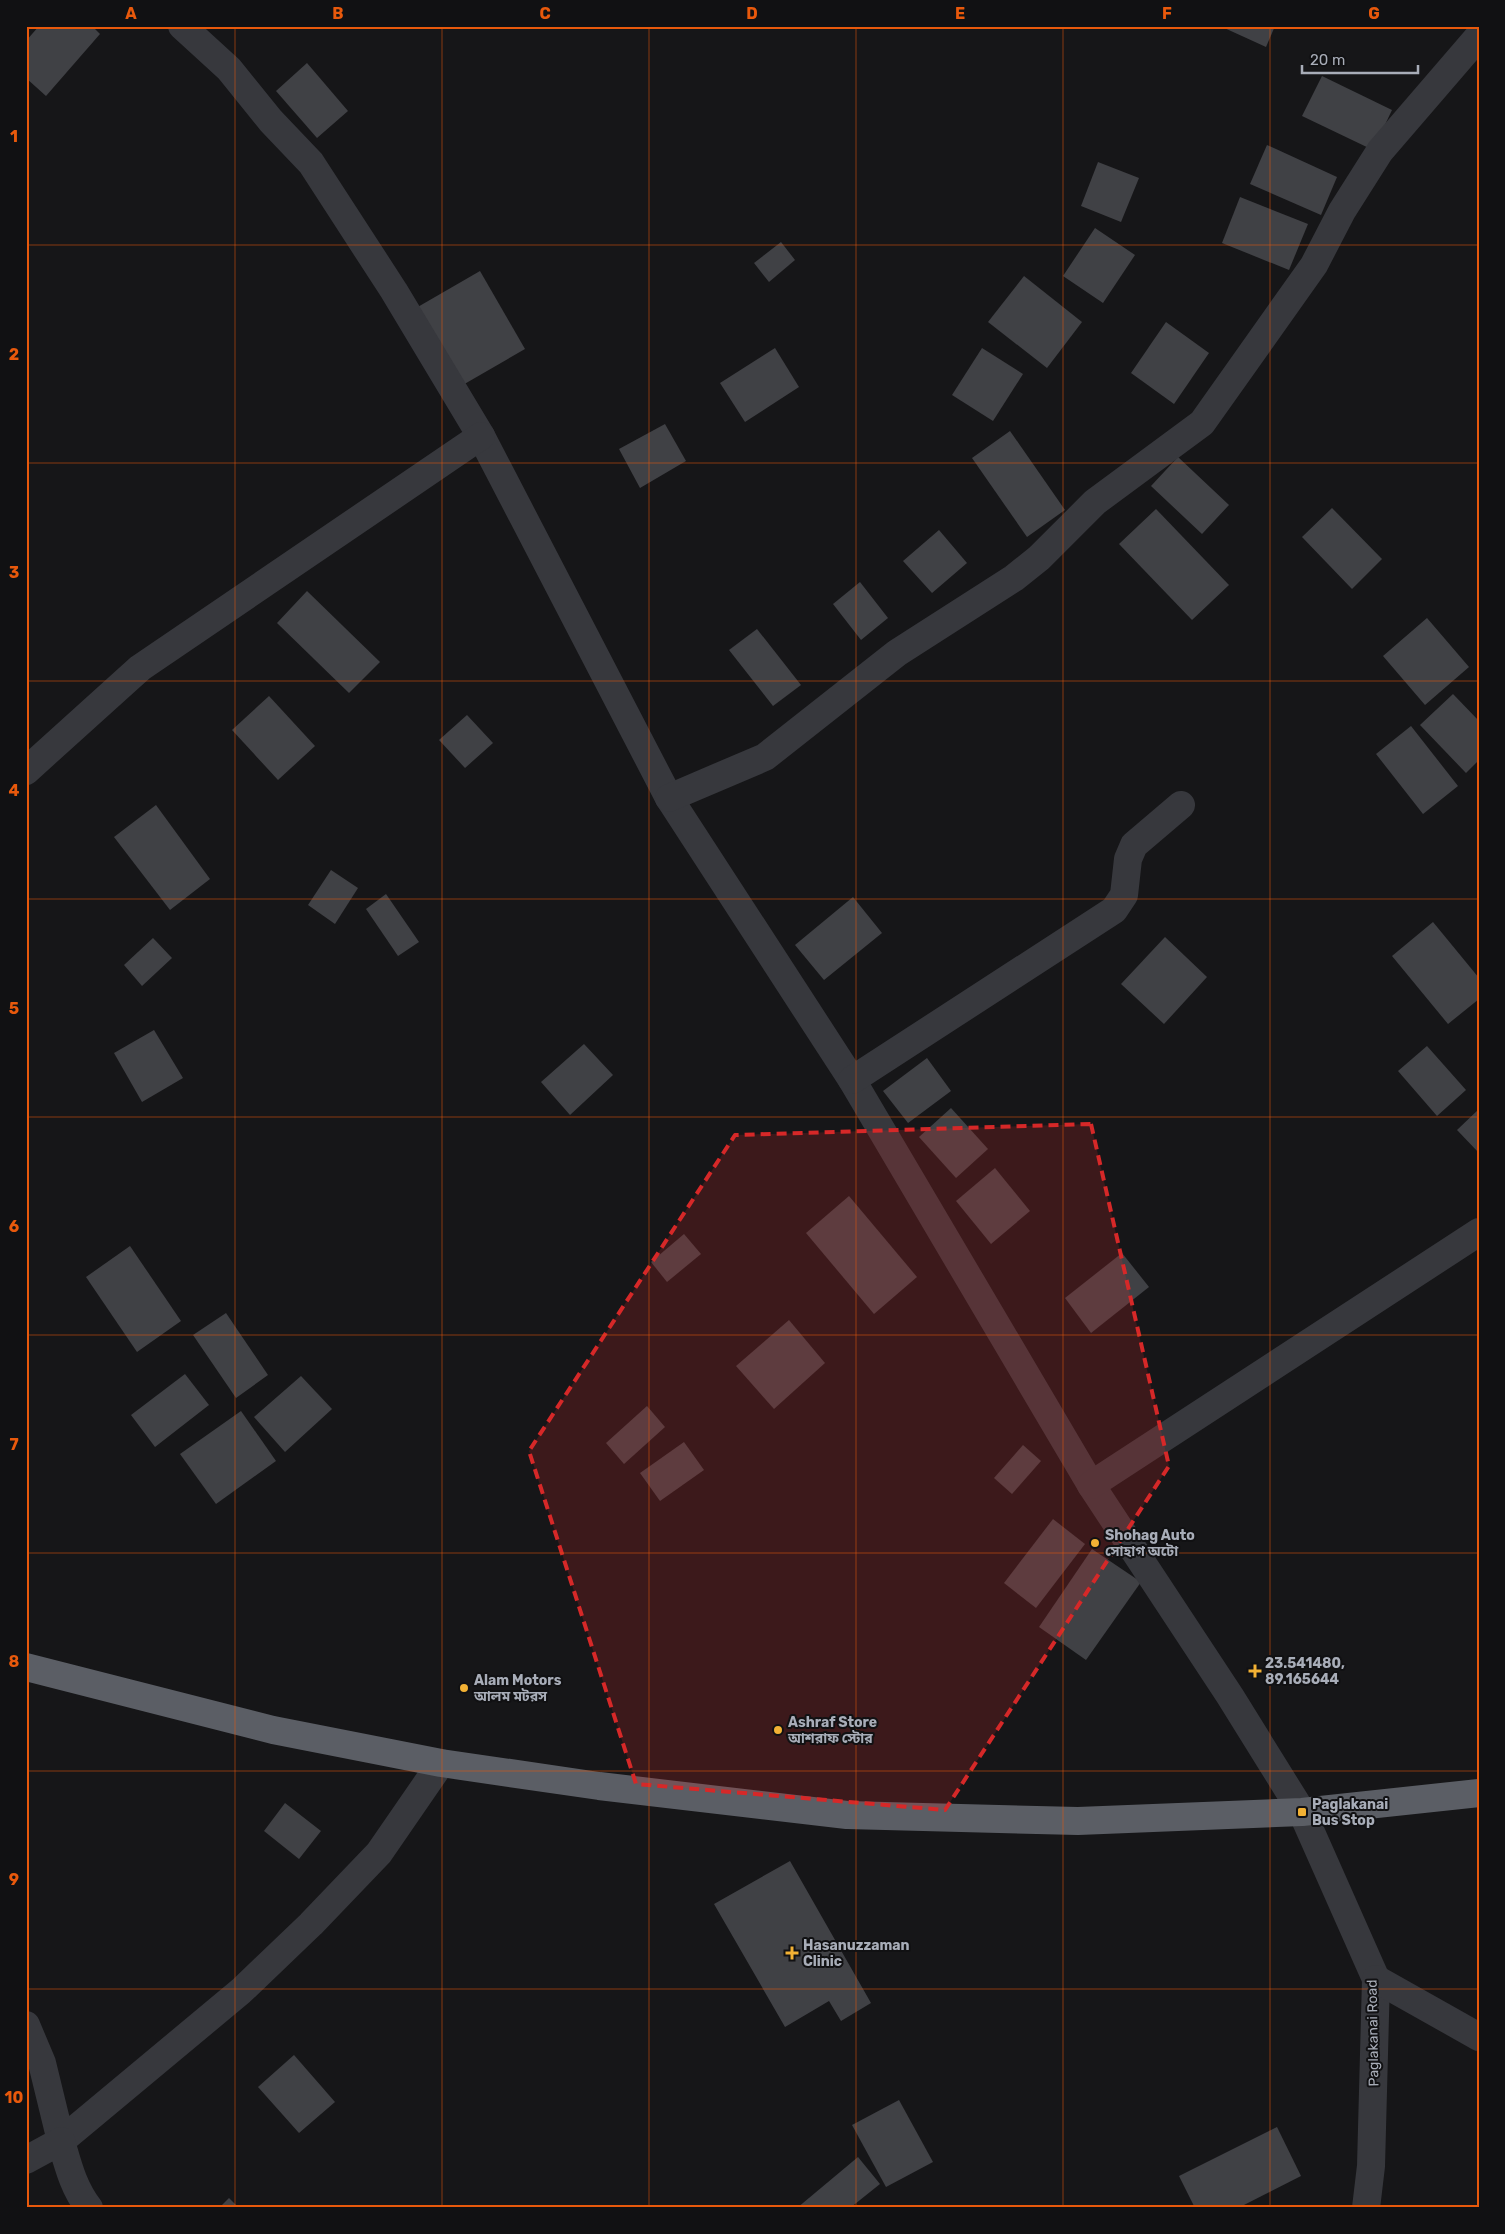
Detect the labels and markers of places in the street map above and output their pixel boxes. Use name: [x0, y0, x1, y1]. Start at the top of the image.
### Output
place label: Shohag Auto সোহাগ অটো: [1105, 1527, 1195, 1560]
marker: Shohag Auto সোহাগ অটো: [1089, 1537, 1101, 1549]
place label: 23.541480, 89.165644: [1265, 1655, 1345, 1688]
marker: 23.541480, 89.165644: [1249, 1665, 1261, 1677]
place label: Alam Motors আলম মটরস: [473, 1672, 562, 1705]
marker: Alam Motors আলম মটরস: [458, 1682, 470, 1694]
place label: Ashraf Store আশরাফ স্টোর: [787, 1714, 877, 1747]
marker: Ashraf Store আশরাফ স্টোর: [772, 1724, 784, 1736]
place label: Paglakanai Bus Stop: [1312, 1796, 1388, 1829]
marker: Paglakanai Bus Stop: [1296, 1806, 1308, 1818]
place label: Hasanuzzaman Clinic: [803, 1937, 910, 1970]
marker: Hasanuzzaman Clinic: [785, 1946, 799, 1960]

